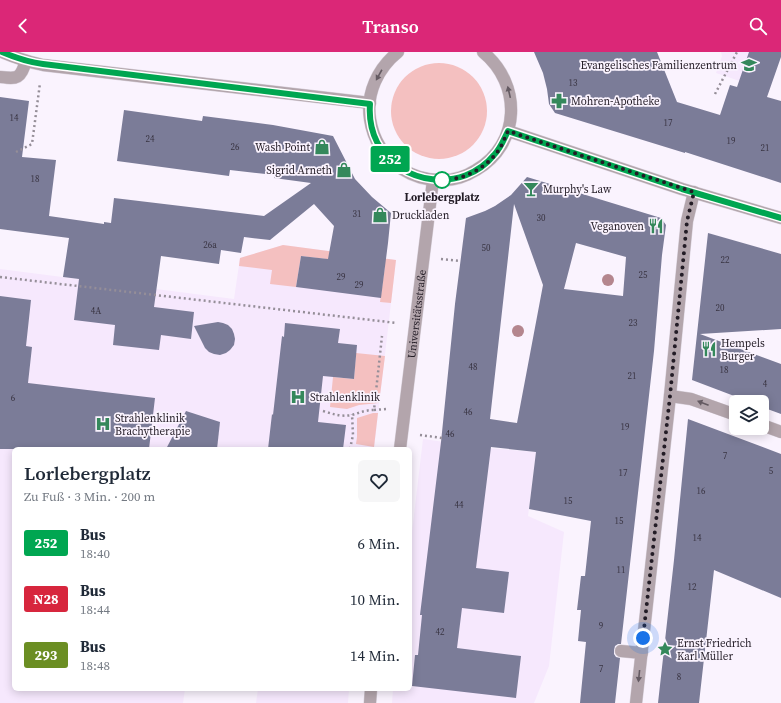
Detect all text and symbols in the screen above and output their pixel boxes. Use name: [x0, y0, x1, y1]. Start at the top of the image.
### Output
text: Transo: [362, 14, 419, 39]
icon: back: [12, 15, 34, 37]
icon: search: [747, 15, 769, 37]
school or university icon: Evangelisches Familienzentrum: [740, 56, 758, 74]
place label: Evangelisches Familienzentrum: [581, 58, 737, 73]
one-way arrow: [375, 69, 382, 81]
house number: 13: [568, 77, 578, 89]
one-way arrow: [506, 86, 512, 98]
pharmacy icon: Mohren-Apotheke: [550, 92, 568, 110]
place label: Mohren-Apotheke: [571, 94, 660, 109]
house number: 14: [9, 112, 19, 124]
house number: 17: [663, 117, 673, 129]
house number: 24: [145, 133, 155, 145]
house number: 19: [726, 135, 736, 147]
shop icon: Wash Point: [313, 138, 331, 156]
place label: Wash Point: [255, 140, 310, 155]
house number: 26: [230, 141, 240, 153]
house number: 21: [760, 142, 770, 154]
line badge: 252: [367, 146, 413, 172]
text: 252: [379, 149, 401, 169]
shop icon: Sigrid Arneth: [335, 161, 353, 179]
place label: Sigrid Arneth: [266, 163, 332, 178]
marker: Lorlebergplatz: [433, 171, 451, 189]
house number: 18: [30, 173, 40, 185]
bar icon: Murphy's Law: [522, 180, 540, 198]
place label: Murphy's Law: [543, 182, 612, 197]
place label: Lorlebergplatz: [405, 190, 479, 205]
shop icon: Druckladen: [371, 206, 389, 224]
house number: 31: [352, 208, 362, 220]
place label: Druckladen: [392, 208, 450, 223]
house number: 30: [536, 212, 546, 224]
restaurant icon: Veganoven: [647, 217, 665, 235]
place label: Veganoven: [590, 219, 644, 234]
house number: 26a: [203, 239, 217, 251]
house number: 50: [481, 242, 491, 254]
house number: 22: [720, 254, 730, 266]
street label: Universitätsstraße: [404, 268, 429, 359]
house number: 25: [638, 269, 648, 281]
house number: 29: [336, 271, 346, 283]
house number: 29: [354, 279, 364, 291]
house number: 20: [715, 302, 725, 314]
house number: 4A: [91, 305, 101, 317]
house number: 23: [628, 317, 638, 329]
place label: Hempels Burger: [721, 336, 765, 364]
restaurant icon: Hempels Burger: [700, 340, 718, 358]
house number: 48: [468, 361, 478, 373]
house number: 18: [719, 364, 729, 376]
house number: 21: [627, 370, 637, 382]
house number: 4: [763, 378, 768, 390]
hospital icon: Strahlenklinik: [289, 388, 307, 406]
place label: Strahlenklinik: [310, 390, 381, 405]
house number: 6: [11, 392, 16, 404]
map controls: [729, 395, 769, 435]
button: layers: [729, 395, 769, 435]
one-way arrow: [697, 400, 709, 406]
house number: 46: [463, 406, 473, 418]
place label: Strahlenklinik Brachytherapie: [115, 411, 191, 439]
hospital icon: Strahlenklinik Brachytherapie: [94, 415, 112, 433]
house number: 19: [620, 421, 630, 433]
house number: 46: [445, 428, 455, 440]
house number: 7: [723, 450, 728, 462]
text: Lorlebergplatz: [24, 460, 151, 486]
button: heart: [358, 460, 400, 502]
house number: 5: [769, 465, 774, 477]
house number: 17: [618, 467, 628, 479]
house number: 16: [696, 485, 706, 497]
text: Zu Fuß · 3 Min. · 200 m: [24, 488, 155, 505]
house number: 15: [563, 495, 573, 507]
house number: 44: [454, 499, 464, 511]
house number: 15: [614, 515, 624, 527]
text: Bus: [80, 524, 106, 545]
house number: 14: [692, 532, 702, 544]
text: 252: [35, 533, 57, 553]
text: 6 Min.: [357, 533, 400, 554]
text: 18:40: [80, 545, 110, 562]
house number: 11: [616, 564, 626, 576]
text: Bus: [80, 580, 106, 601]
house number: 12: [687, 581, 697, 593]
text: N28: [33, 589, 59, 609]
text: 10 Min.: [350, 589, 400, 610]
text: 18:44: [80, 601, 110, 618]
house number: 9: [599, 620, 604, 632]
house number: 42: [435, 626, 445, 638]
your location: [633, 628, 653, 648]
text: Bus: [80, 636, 106, 657]
place label: Ernst Friedrich Karl Müller: [677, 636, 752, 664]
place icon: Ernst Friedrich Karl Müller: [656, 640, 674, 658]
text: 293: [35, 645, 57, 665]
text: 14 Min.: [350, 645, 400, 666]
text: 18:48: [80, 657, 110, 674]
house number: 7: [599, 663, 604, 675]
one-way arrow: [636, 670, 642, 682]
house number: 8: [677, 671, 682, 683]

